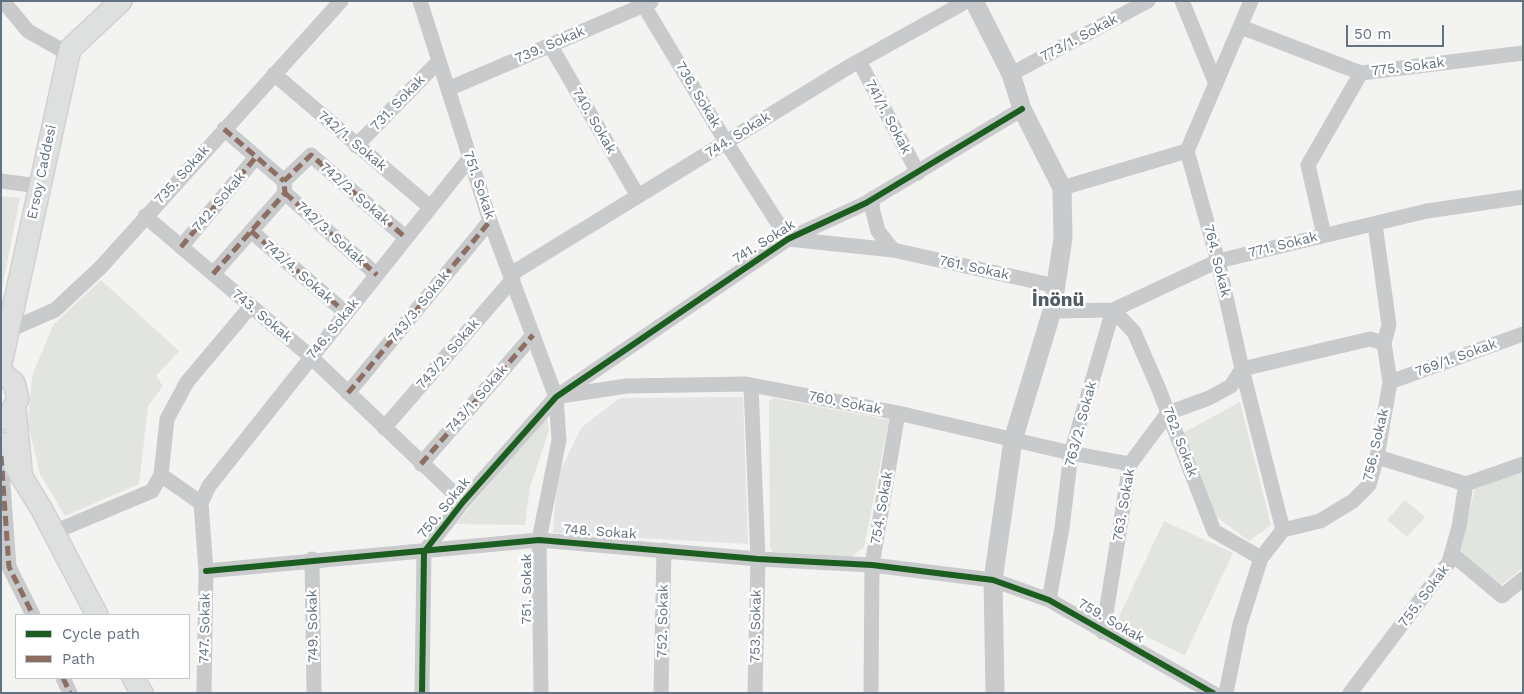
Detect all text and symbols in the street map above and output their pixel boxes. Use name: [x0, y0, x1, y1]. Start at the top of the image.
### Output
street label: 773/1. Sokak: [1038, 11, 1120, 65]
scale bar: [1349, 15, 1446, 47]
street label: 739. Sokak: [513, 23, 587, 67]
text: 50 m: [1354, 25, 1391, 43]
street label: 775. Sokak: [1371, 54, 1445, 80]
street label: 736. Sokak: [672, 59, 724, 131]
street label: 731. Sokak: [367, 72, 429, 134]
street label: 741/1. Sokak: [861, 77, 915, 157]
street label: 740. Sokak: [568, 85, 620, 157]
street label: 742/1. Sokak: [314, 107, 390, 175]
street label: 744. Sokak: [702, 108, 774, 162]
street label: Ersoy Caddesi: [24, 123, 60, 221]
street label: 735. Sokak: [151, 142, 213, 208]
street label: 751. Sokak: [460, 149, 498, 221]
street label: 742/2. Sokak: [316, 159, 394, 229]
street label: 742. Sokak: [189, 169, 249, 235]
street label: 742/3. Sokak: [293, 199, 369, 269]
street label: 741. Sokak: [730, 216, 798, 268]
street label: 764. Sokak: [1200, 223, 1234, 299]
street label: 771. Sokak: [1247, 228, 1319, 262]
street label: 742/4. Sokak: [260, 237, 336, 307]
street label: 761. Sokak: [937, 252, 1011, 284]
street label: 743/3. Sokak: [385, 268, 453, 346]
street label: 743. Sokak: [229, 286, 295, 346]
district label: İnönü: [1032, 289, 1084, 311]
street label: 746. Sokak: [303, 295, 363, 363]
street label: 743/2. Sokak: [413, 315, 483, 393]
street label: 769/1. Sokak: [1413, 335, 1499, 381]
street label: 743/1. Sokak: [443, 362, 511, 436]
street label: 763/2. Sokak: [1061, 379, 1101, 469]
street label: 760. Sokak: [807, 388, 883, 418]
street label: 762. Sokak: [1159, 405, 1201, 479]
street label: 756. Sokak: [1359, 407, 1393, 483]
street label: 763. Sokak: [1109, 467, 1139, 543]
street label: 754. Sokak: [867, 470, 897, 546]
street label: 750. Sokak: [414, 474, 474, 542]
street label: 748. Sokak: [563, 521, 637, 543]
street label: 751. Sokak: [519, 554, 535, 624]
street label: 755. Sokak: [1395, 562, 1453, 630]
street label: 752. Sokak: [654, 584, 672, 658]
street label: 749. Sokak: [304, 589, 322, 663]
street label: 753. Sokak: [747, 589, 765, 663]
street label: 747. Sokak: [196, 592, 214, 664]
street label: 759. Sokak: [1075, 595, 1147, 647]
legend: [15, 614, 190, 679]
text: Cycle path: [62, 625, 140, 643]
text: Path: [62, 650, 95, 668]

